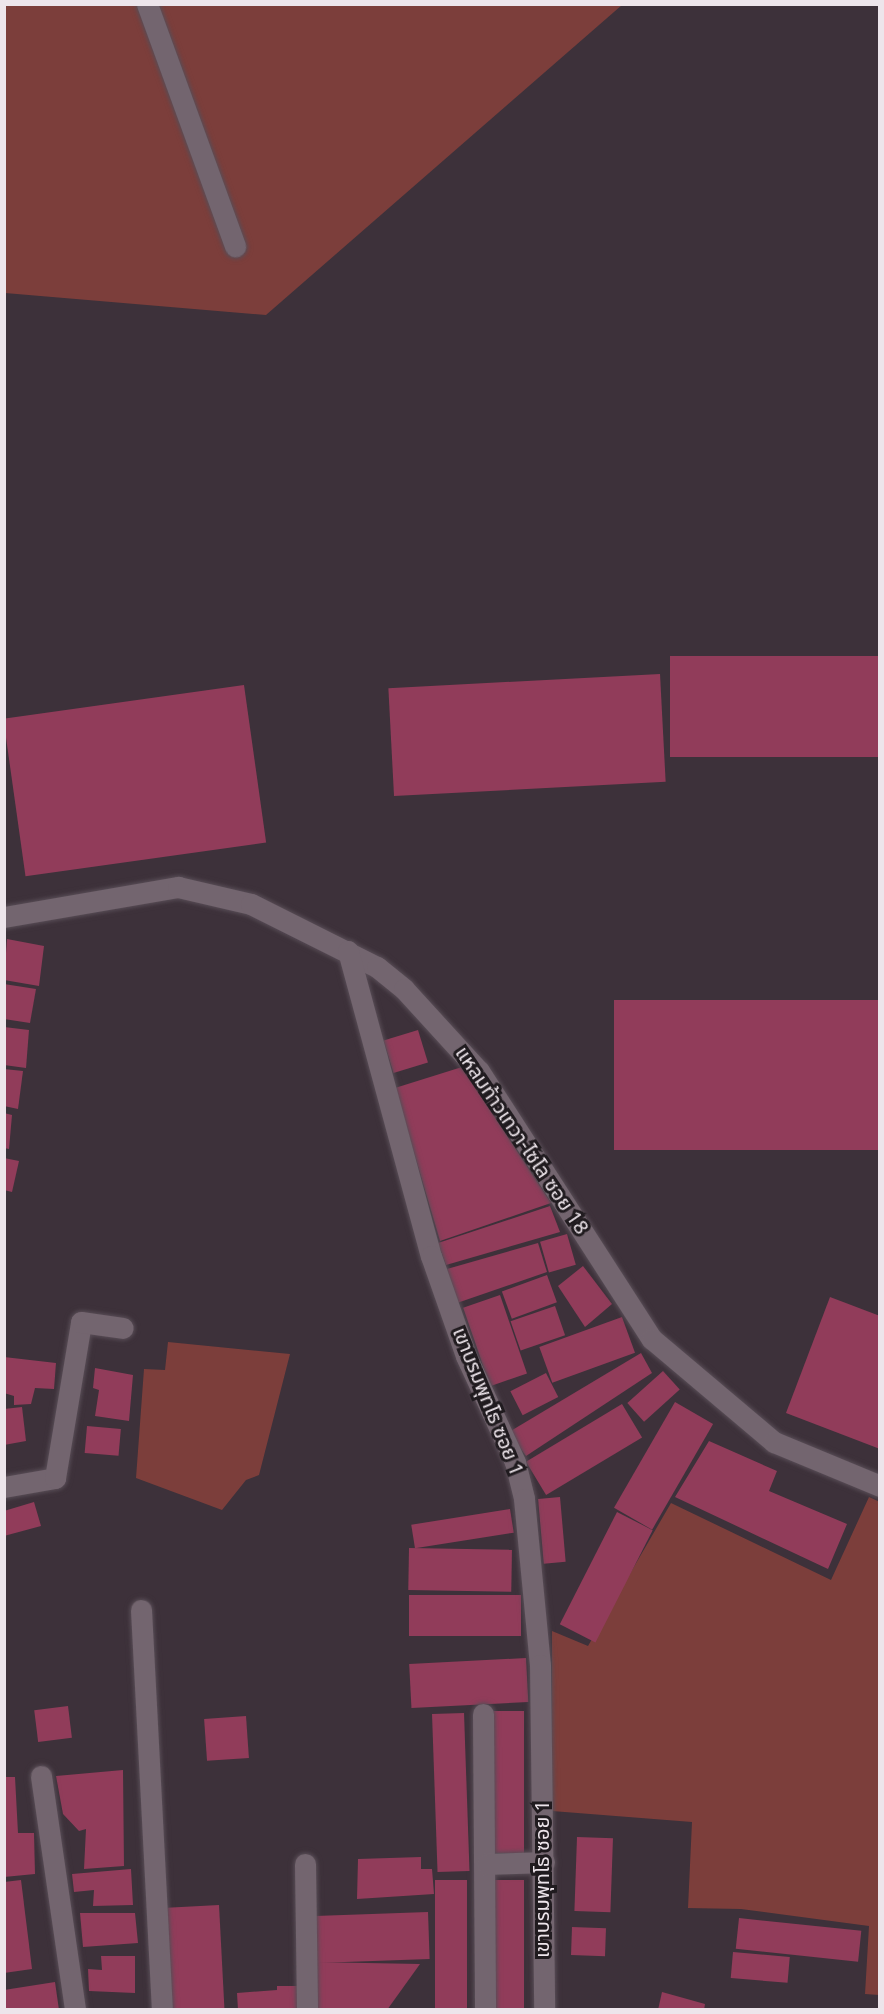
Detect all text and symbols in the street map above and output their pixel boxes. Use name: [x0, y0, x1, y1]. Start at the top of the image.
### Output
street label: แหลมท้าวเทวา-ไซโล ซอย 18: [449, 1042, 593, 1240]
street label: เขาบรมพุทโธ ซอย 1: [446, 1324, 528, 1480]
street label: เขาบรมพุทโธ ซอย 1: [531, 1800, 555, 1958]

